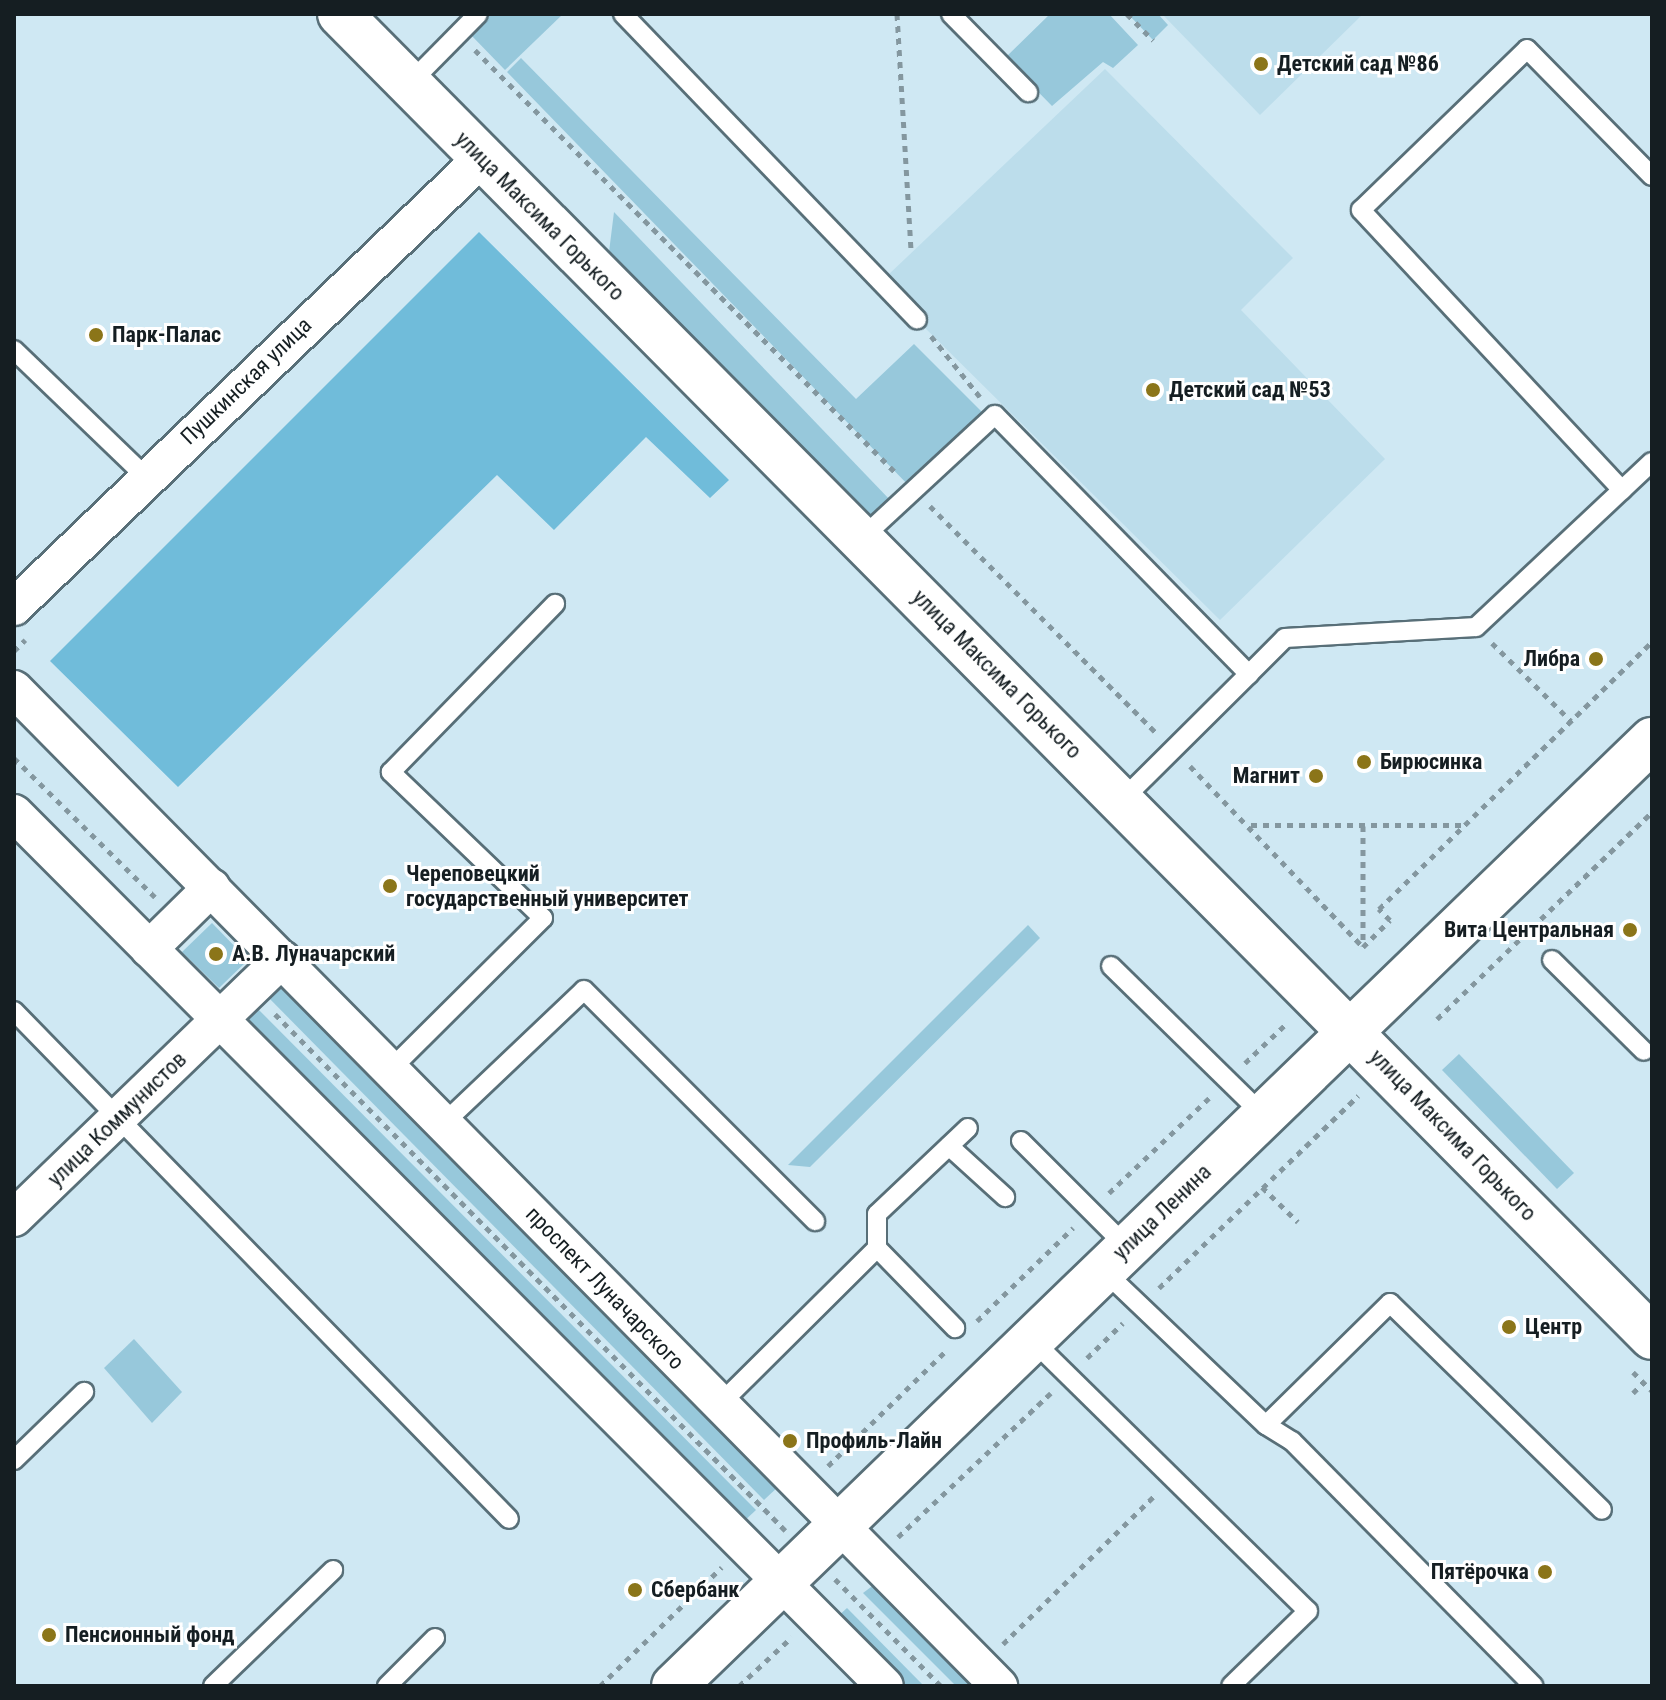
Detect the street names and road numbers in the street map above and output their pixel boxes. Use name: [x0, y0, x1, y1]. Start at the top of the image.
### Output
street label: улица Максима Горького: [450, 126, 630, 306]
street label: Пушкинская улица: [175, 312, 317, 450]
street label: улица Максима Горького: [907, 584, 1087, 764]
street label: улица Максима Горького: [1364, 1044, 1542, 1226]
street label: улица Коммунистов: [42, 1046, 192, 1192]
street label: улица Ленина: [1107, 1159, 1217, 1265]
street label: проспект Луначарского: [520, 1201, 690, 1375]

